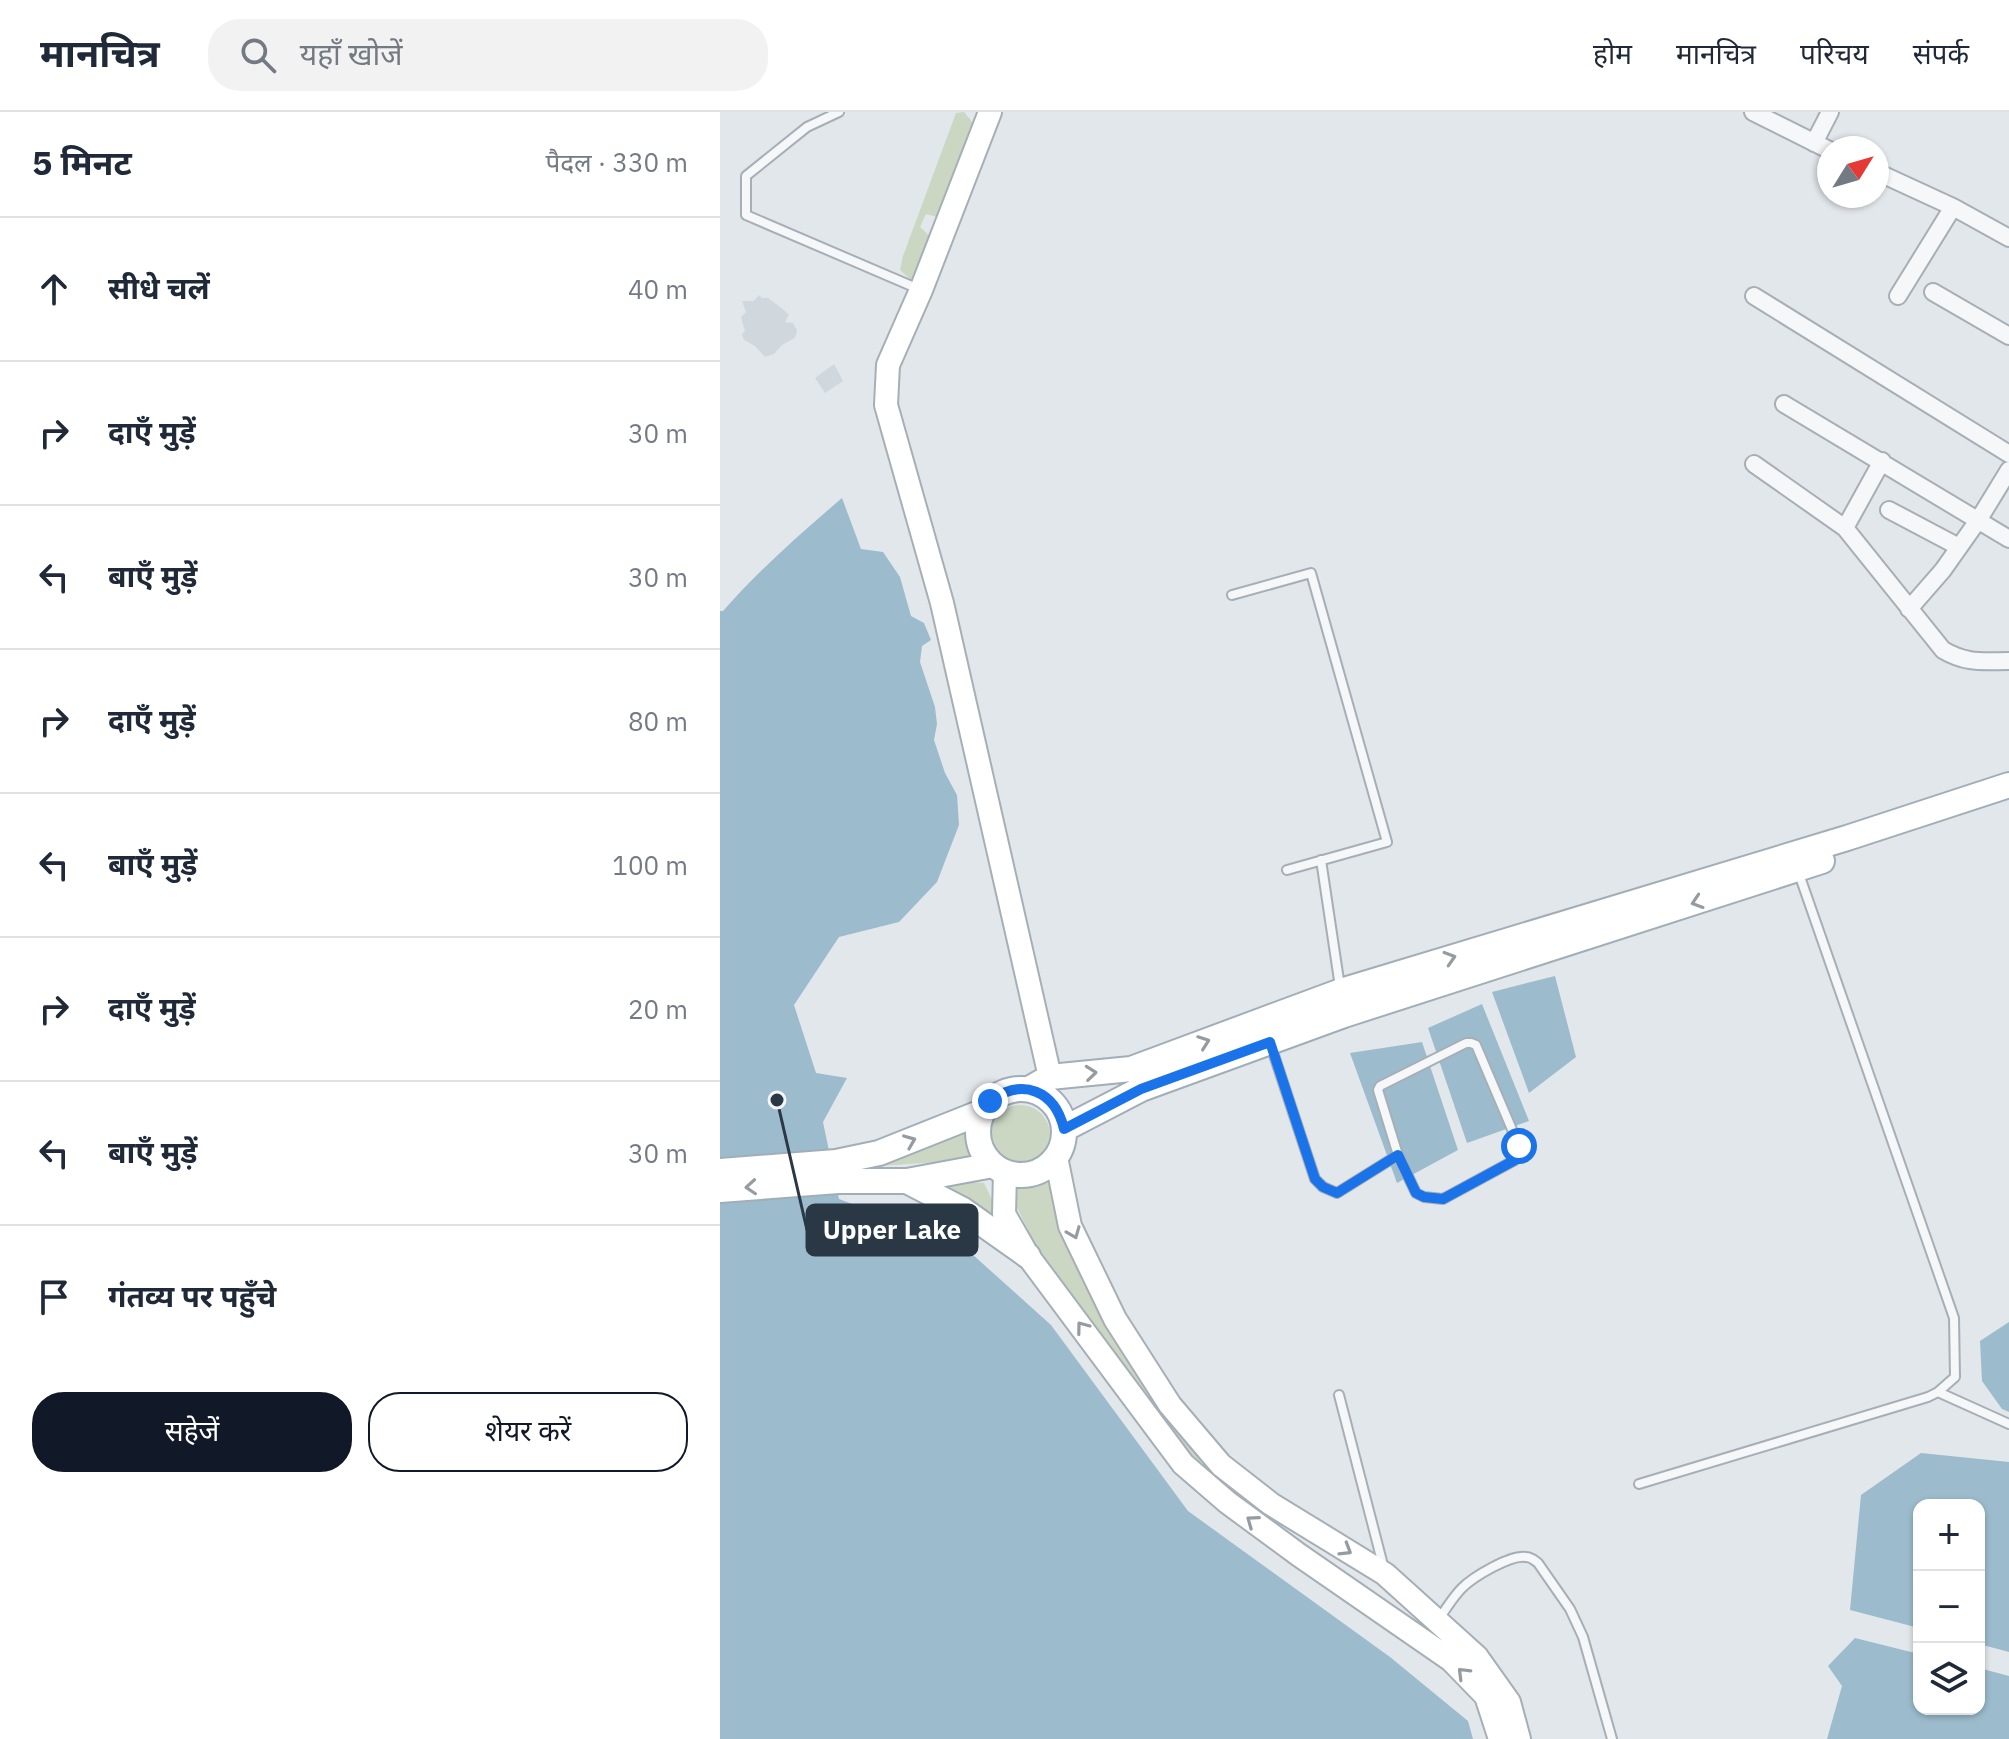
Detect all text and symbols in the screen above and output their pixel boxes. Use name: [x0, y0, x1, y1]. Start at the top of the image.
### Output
search box: [208, 19, 768, 91]
text: मानचित्र: [40, 28, 160, 77]
icon: search: [236, 33, 280, 77]
text: यहाँ खोजें: [300, 34, 403, 73]
text: होम: [1593, 35, 1632, 72]
text: मानचित्र: [1676, 35, 1756, 72]
text: परिचय: [1800, 35, 1869, 72]
text: संपर्क: [1913, 35, 1969, 72]
north arrow: [1817, 136, 1889, 208]
text: 5 मिनट: [32, 140, 132, 184]
text: पैदल · 330 m: [545, 145, 688, 179]
icon: ahead: [32, 267, 76, 311]
text: सीधे चलें: [108, 268, 210, 307]
text: 40 m: [628, 272, 688, 306]
icon: right: [32, 411, 76, 455]
text: दाएँ मुड़ें: [108, 412, 196, 451]
text: 30 m: [628, 416, 688, 450]
icon: left: [32, 555, 76, 599]
text: बाएँ मुड़ें: [108, 556, 197, 595]
text: 30 m: [628, 560, 688, 594]
icon: right: [32, 699, 76, 743]
text: दाएँ मुड़ें: [108, 700, 196, 739]
text: 80 m: [628, 704, 688, 738]
icon: left: [32, 843, 76, 887]
text: बाएँ मुड़ें: [108, 844, 197, 883]
text: 100 m: [612, 848, 688, 882]
one-way arrow: [1691, 893, 1705, 909]
one-way arrow: [1443, 951, 1457, 967]
icon: right: [32, 987, 76, 1031]
text: दाएँ मुड़ें: [108, 988, 196, 1027]
text: 20 m: [628, 992, 688, 1026]
one-way arrow: [1196, 1035, 1210, 1052]
one-way arrow: [1084, 1065, 1097, 1082]
route end: [972, 1083, 1008, 1119]
route start: [1501, 1128, 1537, 1164]
icon: left: [32, 1131, 76, 1175]
text: बाएँ मुड़ें: [108, 1132, 197, 1171]
one-way arrow: [902, 1134, 916, 1151]
text: 30 m: [628, 1136, 688, 1170]
one-way arrow: [744, 1178, 757, 1195]
callout: Upper Lake: [807, 1205, 977, 1255]
text: Upper Lake: [823, 1212, 961, 1246]
one-way arrow: [1064, 1225, 1081, 1239]
icon: arrive: [32, 1275, 76, 1319]
text: गंतव्य पर पहुँचे: [108, 1276, 276, 1315]
one-way arrow: [1077, 1321, 1092, 1336]
button: सहेजें: [32, 1392, 352, 1472]
button: शेयर करें: [368, 1392, 688, 1472]
map controls: [1913, 1499, 1985, 1715]
button: +: [1913, 1499, 1985, 1571]
one-way arrow: [1247, 1516, 1261, 1530]
one-way arrow: [1337, 1540, 1352, 1556]
button: −: [1913, 1571, 1985, 1643]
button: layers: [1913, 1643, 1985, 1715]
one-way arrow: [1458, 1668, 1472, 1682]

